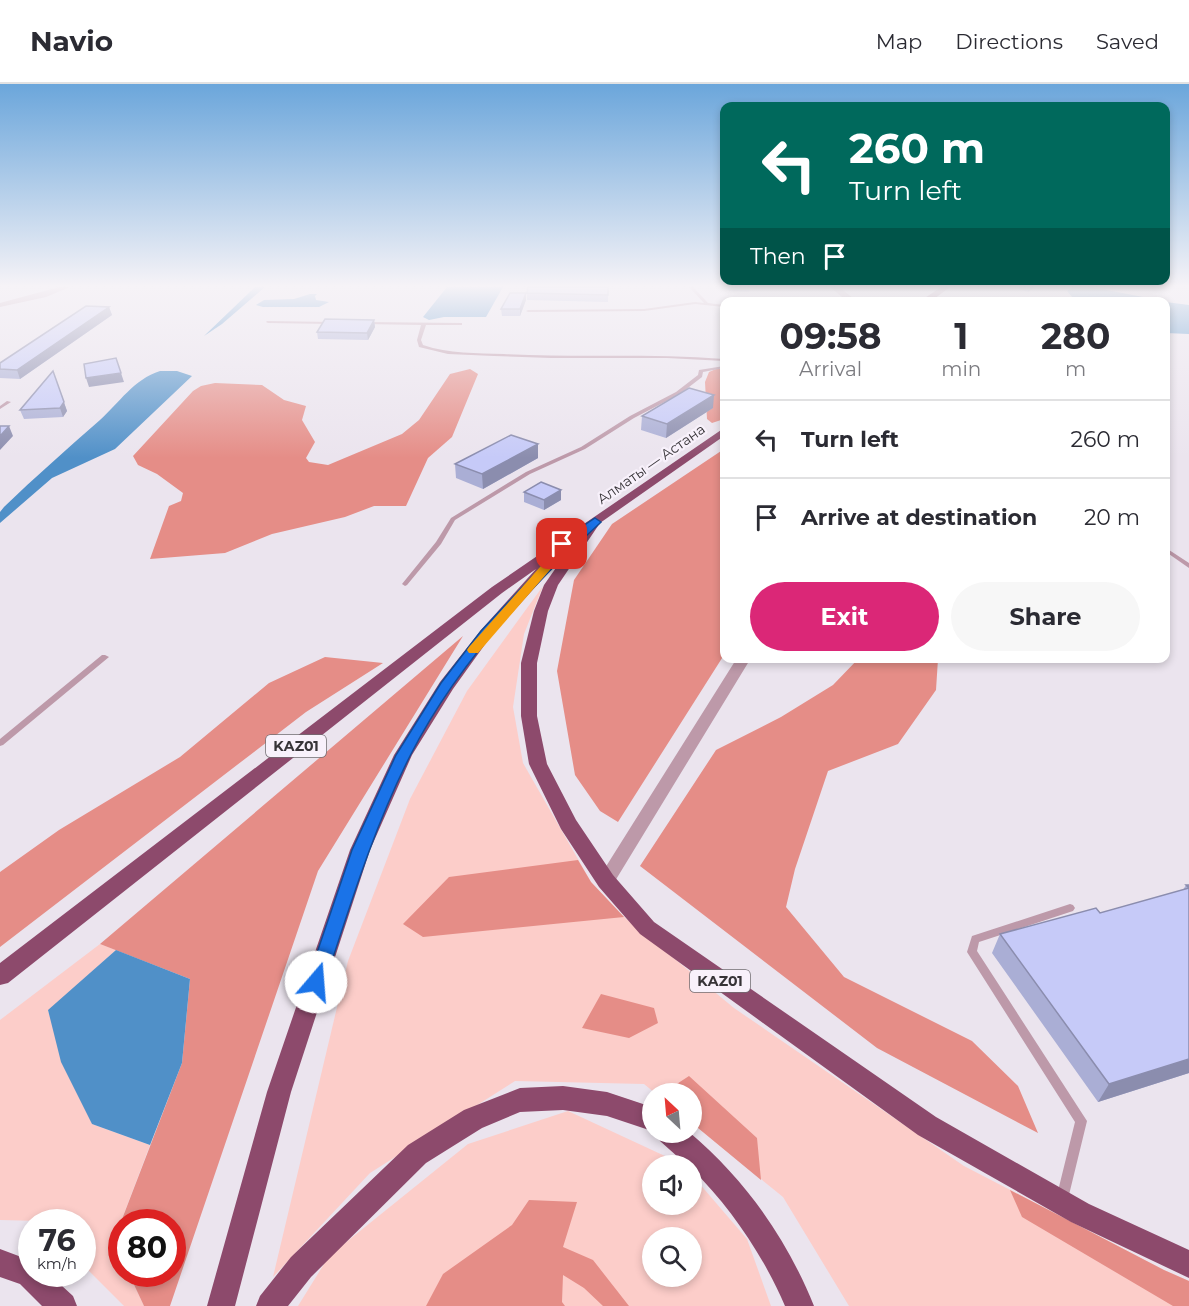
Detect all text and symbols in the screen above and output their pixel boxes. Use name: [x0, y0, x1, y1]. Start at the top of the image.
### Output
text: Navio: [30, 24, 113, 58]
text: Map: [876, 29, 922, 54]
text: Directions: [955, 29, 1063, 54]
text: Saved: [1096, 29, 1159, 54]
text: 260 m: [849, 122, 985, 174]
icon: left: [750, 126, 828, 204]
text: Turn left: [849, 174, 962, 207]
icon: arrive: [818, 240, 851, 273]
text: Then: [750, 243, 806, 270]
text: 09:58: [780, 314, 882, 358]
text: 1: [954, 314, 968, 358]
text: 280: [1041, 314, 1110, 358]
text: Arrival: [799, 357, 862, 381]
text: min: [941, 357, 981, 381]
text: m: [1065, 357, 1086, 381]
street label: Алматы — Астана: [593, 420, 709, 508]
icon: left: [750, 423, 783, 456]
text: Turn left: [801, 426, 899, 453]
text: 260 m: [1070, 426, 1140, 453]
icon: arrive: [750, 501, 783, 534]
text: Arrive at destination: [801, 504, 1037, 531]
text: 20 m: [1084, 504, 1140, 531]
pin: [536, 518, 587, 569]
icon: arrive: [545, 527, 578, 560]
button: Exit: [750, 582, 939, 651]
button: Share: [951, 582, 1140, 651]
road number: KАZ01: [266, 735, 326, 757]
position arrow: [284, 950, 348, 1014]
road number: KАZ01: [690, 970, 750, 992]
north arrow: [642, 1083, 702, 1143]
map controls: [642, 1083, 702, 1287]
button: sound: [642, 1155, 702, 1215]
speed limit sign: 80: [108, 1209, 186, 1287]
text: 76: [38, 1222, 76, 1259]
button: search: [642, 1227, 702, 1287]
text: km/h: [37, 1254, 77, 1273]

